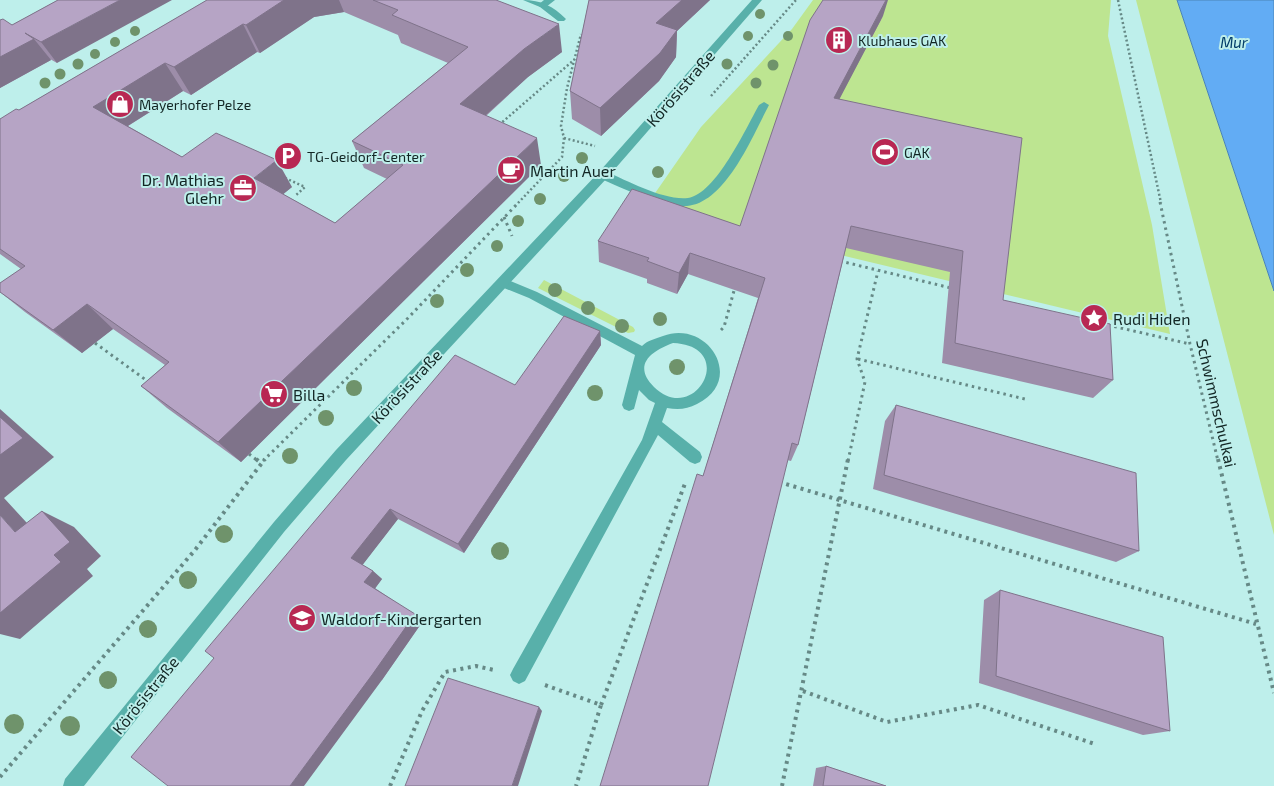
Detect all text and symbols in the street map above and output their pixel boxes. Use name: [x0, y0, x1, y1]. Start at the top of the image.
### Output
building icon: Klubhaus GAK: [824, 25, 854, 55]
place label: Klubhaus GAK: [858, 32, 947, 49]
water label: Mur: [1220, 33, 1249, 51]
street label: Körösistraße: [642, 46, 718, 130]
shop icon: Mayerhofer Pelze: [105, 89, 135, 119]
place label: Mayerhofer Pelze: [139, 96, 251, 113]
sports icon: GAK: [870, 137, 900, 167]
parking icon: TG-Geidorf-Center: [273, 141, 303, 171]
place label: GAK: [904, 144, 930, 161]
place label: TG-Geidorf-Center: [307, 148, 425, 165]
cafe icon: Martin Auer: [496, 155, 526, 185]
place label: Martin Auer: [530, 161, 616, 180]
place label: Dr. Mathias Glehr: [142, 170, 225, 207]
office icon: Dr. Mathias Glehr: [228, 173, 258, 203]
place icon: Rudi Hiden: [1079, 303, 1109, 333]
place label: Rudi Hiden: [1113, 309, 1190, 328]
street label: Schwimmschulkai: [1193, 337, 1241, 469]
street label: Körösistraße: [367, 345, 445, 427]
supermarket icon: Billa: [259, 379, 289, 409]
place label: Billa: [293, 385, 325, 404]
school or university icon: Waldorf-Kindergarten: [287, 603, 317, 633]
place label: Waldorf-Kindergarten: [321, 609, 482, 628]
street label: Körösistraße: [108, 652, 182, 738]

